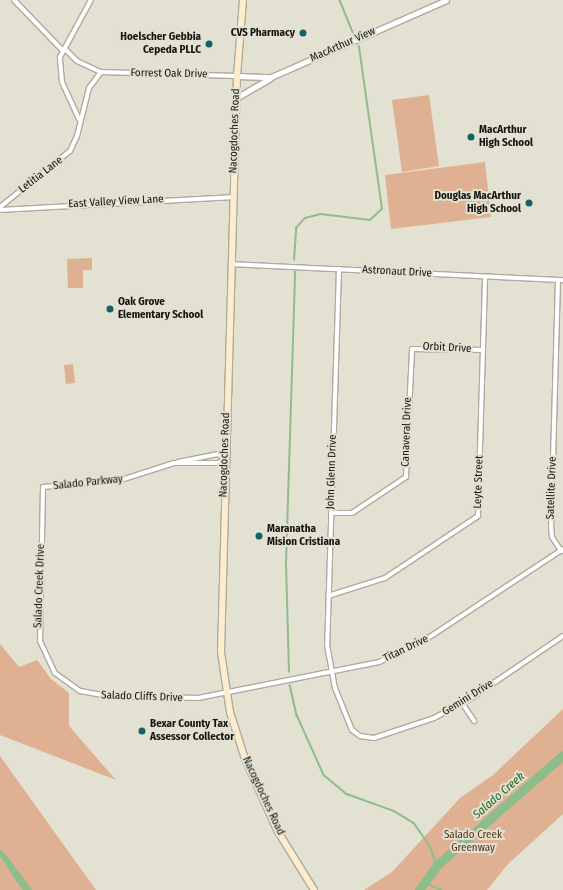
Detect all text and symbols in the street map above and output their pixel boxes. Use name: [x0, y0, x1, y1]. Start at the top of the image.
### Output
street label: MacArthur View: [308, 25, 378, 65]
place label: CVS Pharmacy: [231, 26, 295, 40]
marker: CVS Pharmacy: [298, 28, 308, 38]
place label: Hoelscher Gebbia Cepeda PLLC: [120, 31, 201, 57]
marker: Hoelscher Gebbia Cepeda PLLC: [204, 39, 214, 49]
street label: Forrest Oak Drive: [130, 67, 208, 81]
street label: Nacogdoches Road: [227, 88, 243, 174]
place label: MacArthur High School: [479, 124, 533, 150]
marker: MacArthur High School: [466, 132, 476, 142]
street label: Letitia Lane: [16, 154, 66, 196]
place label: Douglas MacArthur High School: [434, 190, 521, 216]
street label: East Valley View Lane: [68, 193, 164, 211]
marker: Douglas MacArthur High School: [524, 198, 534, 208]
street label: Astronaut Drive: [362, 264, 432, 280]
place label: Oak Grove Elementary School: [118, 296, 203, 322]
marker: Oak Grove Elementary School: [105, 304, 115, 314]
street label: Orbit Drive: [422, 340, 472, 356]
street label: Canaveral Drive: [399, 397, 415, 467]
street label: Nacogdoches Road: [217, 412, 233, 498]
street label: John Glenn Drive: [324, 434, 340, 510]
street label: Leyte Street: [471, 455, 487, 509]
street label: Satellite Drive: [544, 456, 560, 520]
street label: Salado Parkway: [53, 473, 123, 493]
place label: Maranatha Mision Cristiana: [267, 523, 340, 549]
marker: Maranatha Mision Cristiana: [254, 531, 264, 541]
street label: Salado Creek Drive: [32, 544, 48, 628]
street label: Titan Drive: [381, 632, 431, 666]
street label: Gemini Drive: [440, 677, 496, 719]
street label: Salado Cliffs Drive: [101, 689, 183, 705]
place label: Bexar County Tax Assessor Collector: [150, 718, 234, 744]
marker: Bexar County Tax Assessor Collector: [137, 726, 147, 736]
street label: Nacogdoches Road: [239, 755, 287, 837]
water label: Salado Creek: [470, 770, 528, 822]
park label: Salado Creek Greenway: [444, 829, 502, 855]

